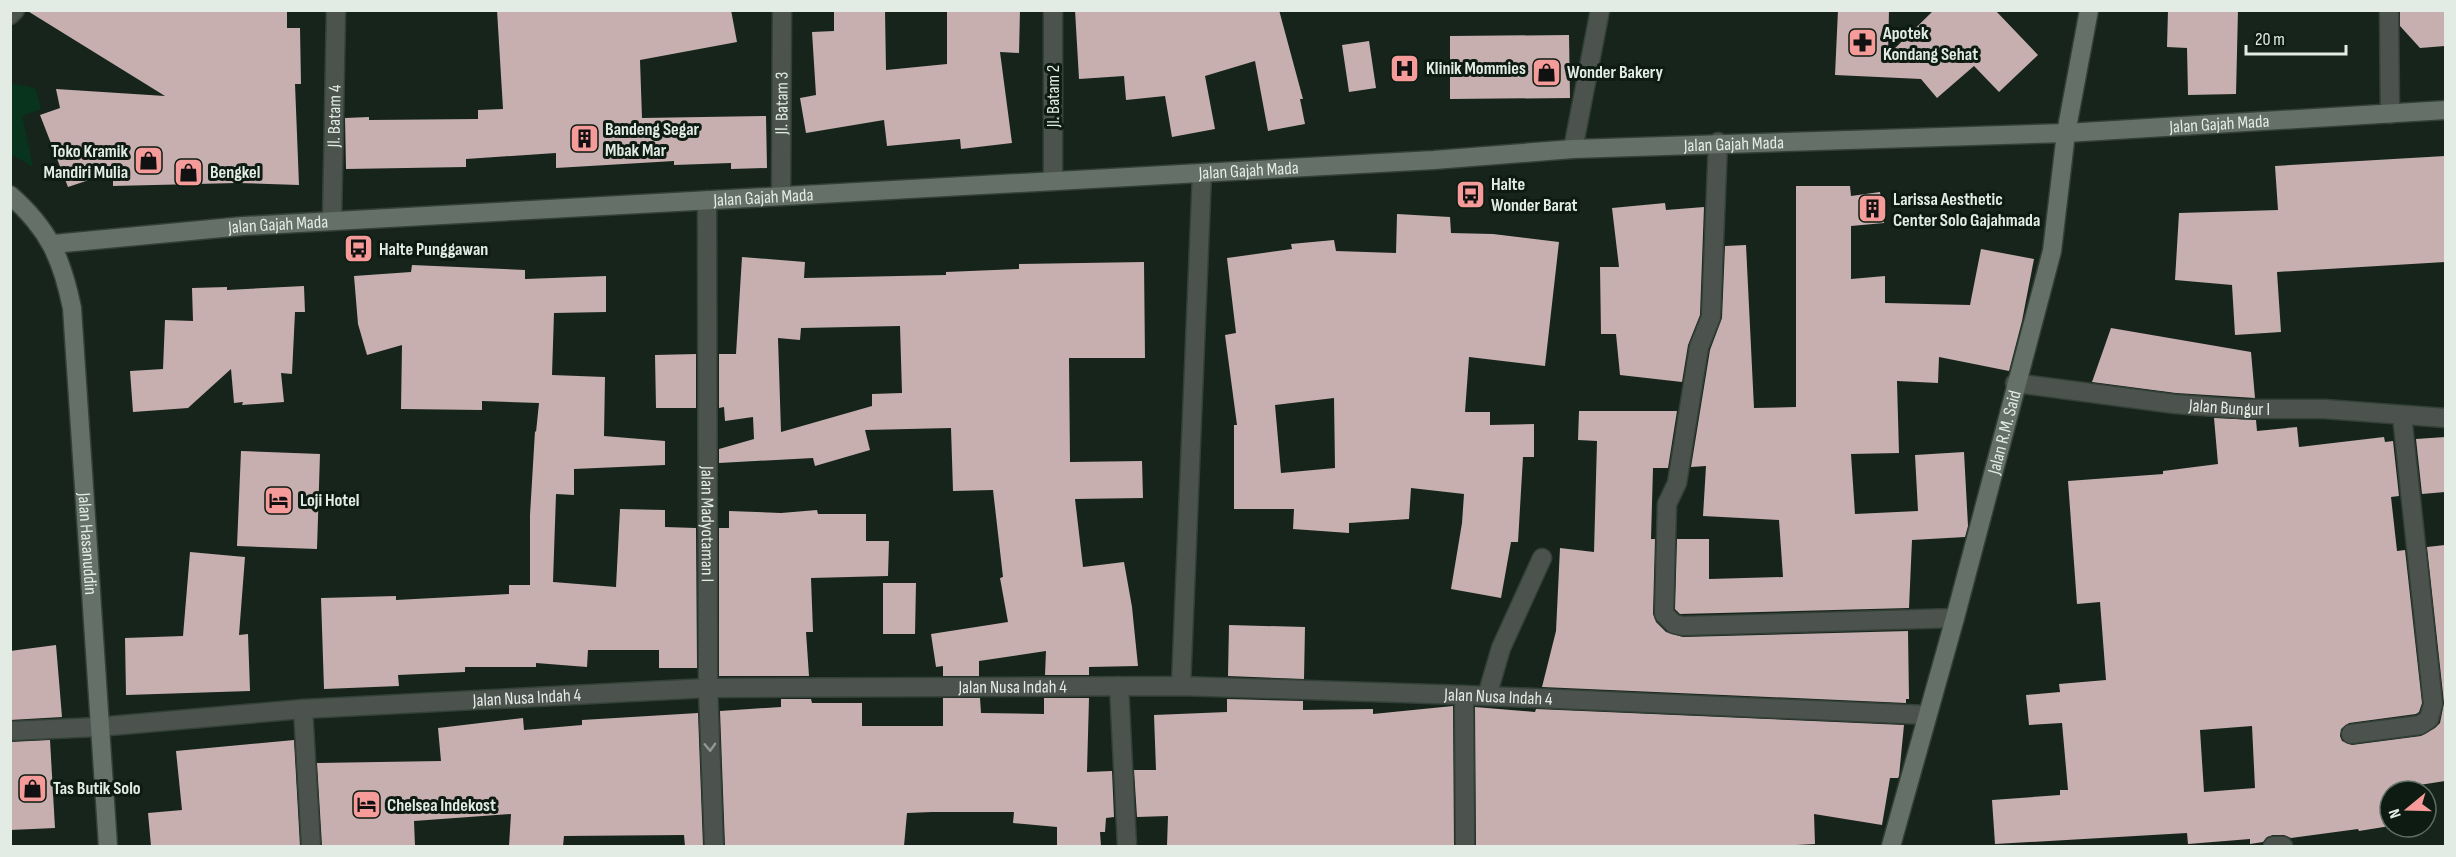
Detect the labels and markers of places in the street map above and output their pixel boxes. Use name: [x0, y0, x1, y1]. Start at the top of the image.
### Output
place label: Apotek Kondang Sehat: [1882, 23, 1978, 65]
pharmacy icon: Apotek Kondang Sehat: [1846, 27, 1878, 59]
hospital icon: Klinik Mommies: [1389, 52, 1421, 84]
shop icon: Wonder Bakery: [1530, 56, 1562, 88]
place label: Klinik Mommies: [1426, 58, 1526, 79]
place label: Wonder Bakery: [1567, 62, 1664, 83]
place label: Bandeng Segar Mbak Mar: [605, 119, 700, 161]
building icon: Bandeng Segar Mbak Mar: [568, 123, 600, 155]
place label: Toko Kramik Mandiri Mulia: [44, 141, 128, 183]
shop icon: Toko Kramik Mandiri Mulia: [133, 145, 165, 177]
shop icon: Bengkel: [173, 156, 205, 188]
place label: Bengkel: [210, 162, 260, 183]
place label: Halte Wonder Barat: [1491, 174, 1578, 216]
bus stop icon: Halte Wonder Barat: [1454, 178, 1486, 210]
place label: Larissa Aesthetic Center Solo Gajahmada: [1893, 189, 2040, 231]
building icon: Larissa Aesthetic Center Solo Gajahmada: [1856, 193, 1888, 225]
bus stop icon: Halte Punggawan: [342, 233, 374, 265]
place label: Halte Punggawan: [379, 239, 488, 260]
hotel icon: Loji Hotel: [263, 484, 295, 516]
place label: Loji Hotel: [300, 490, 360, 511]
shop icon: Tas Butik Solo: [16, 772, 48, 804]
place label: Tas Butik Solo: [53, 778, 141, 799]
hotel icon: Chelsea Indekost: [350, 789, 382, 821]
place label: Chelsea Indekost: [387, 795, 496, 816]

